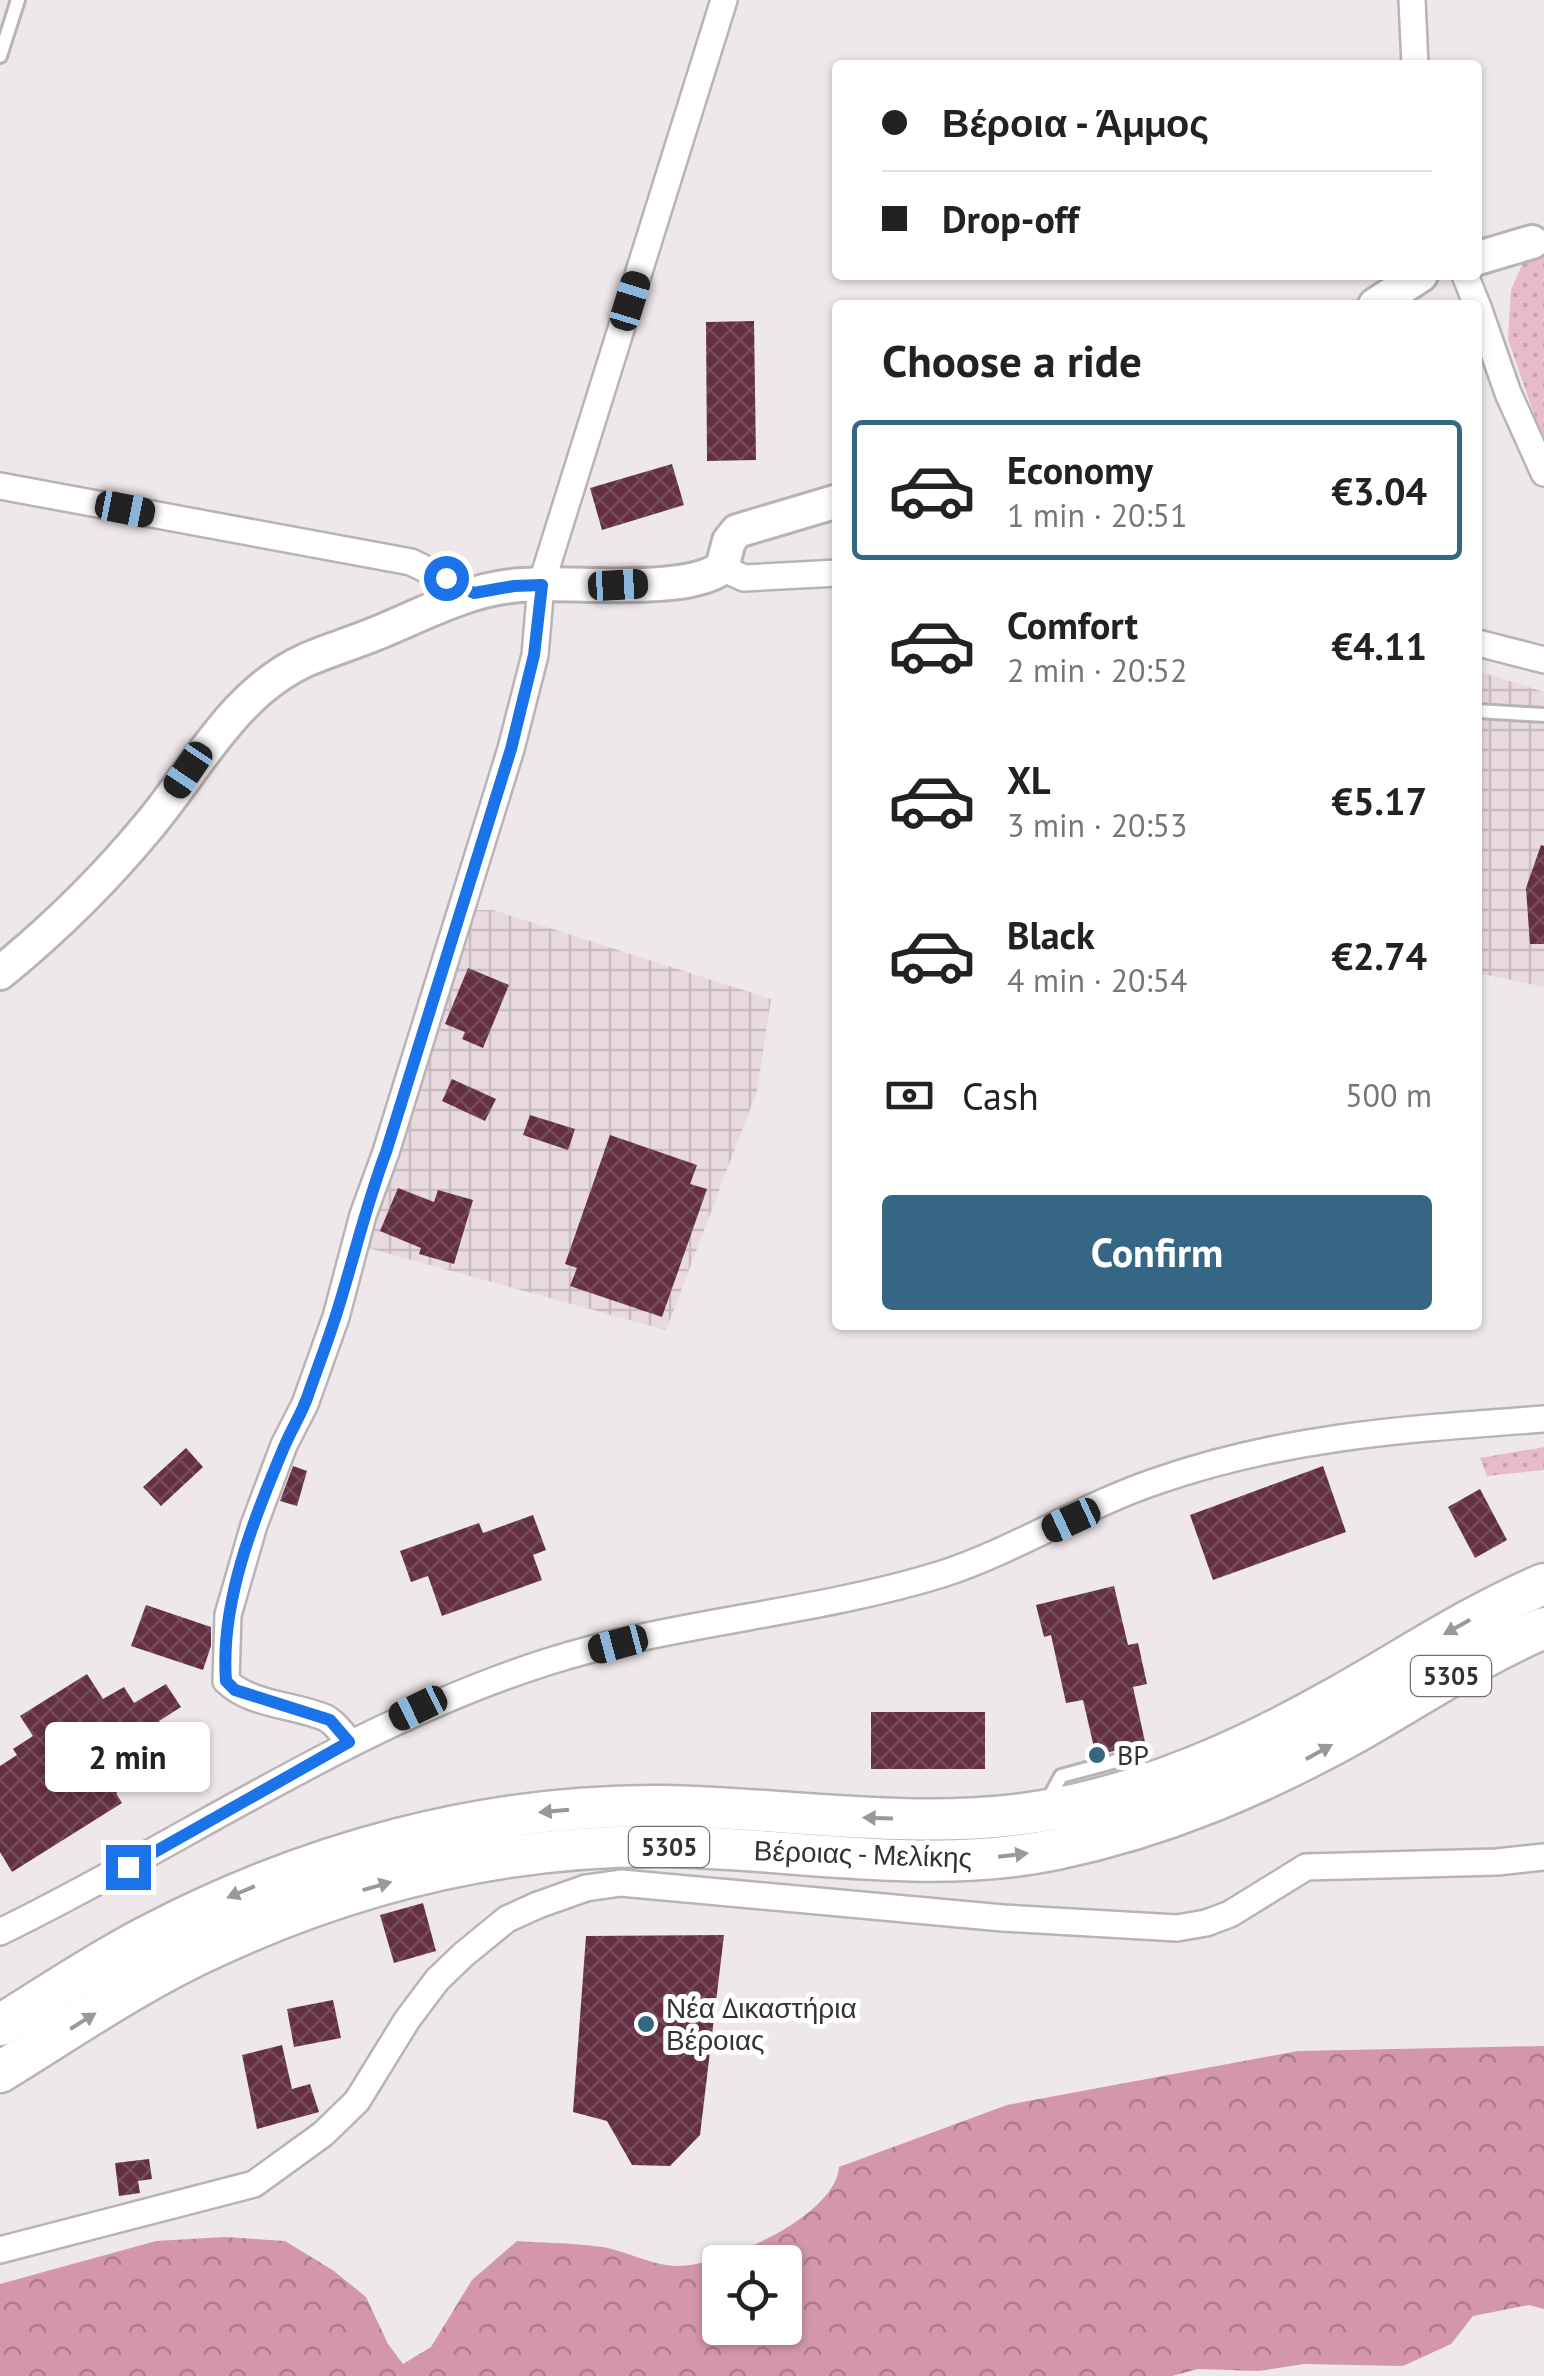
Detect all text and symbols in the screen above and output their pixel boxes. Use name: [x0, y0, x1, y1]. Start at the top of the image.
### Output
text: Βέροια - Άμμος: [942, 98, 1209, 147]
text: Drop-off: [942, 194, 1079, 243]
car: [607, 268, 653, 334]
text: Choose a ride: [882, 331, 1142, 389]
icon: car: [887, 445, 977, 535]
text: Economy: [1007, 445, 1153, 494]
text: €3.04: [1331, 466, 1427, 515]
car: [93, 489, 157, 529]
text: 1 min · 20:51: [1007, 494, 1187, 536]
route start: [424, 556, 469, 601]
car: [587, 568, 649, 602]
icon: car: [887, 600, 977, 690]
text: Comfort: [1007, 600, 1138, 649]
text: €4.11: [1331, 621, 1427, 670]
text: 2 min · 20:52: [1007, 649, 1187, 691]
car: [159, 737, 217, 803]
icon: car: [887, 755, 977, 845]
text: XL: [1007, 755, 1051, 804]
text: €5.17: [1331, 776, 1427, 825]
text: 3 min · 20:53: [1007, 804, 1187, 846]
icon: car: [887, 910, 977, 1000]
text: Black: [1007, 910, 1095, 959]
text: €2.74: [1331, 931, 1427, 980]
text: 4 min · 20:54: [1007, 959, 1187, 1001]
icon: cash: [882, 1068, 937, 1123]
text: Cash: [962, 1071, 1039, 1120]
text: 500 m: [1345, 1074, 1432, 1116]
button: Confirm: [882, 1195, 1432, 1310]
car: [1037, 1494, 1105, 1546]
one-way arrow: [1443, 1618, 1471, 1636]
car: [585, 1622, 651, 1666]
road number: 5305: [1411, 1656, 1491, 1696]
car: [384, 1681, 452, 1735]
callout: 2 min: [46, 1722, 210, 1792]
text: 2 min: [88, 1736, 167, 1778]
place label: BP: [1117, 1736, 1149, 1773]
marker: BP: [1086, 1744, 1108, 1766]
one-way arrow: [1304, 1744, 1333, 1761]
one-way arrow: [538, 1804, 569, 1820]
one-way arrow: [862, 1810, 894, 1826]
road number: 5305: [629, 1827, 709, 1867]
street label: Βέροιας - Μελίκης: [753, 1831, 973, 1876]
route end: [106, 1845, 151, 1890]
one-way arrow: [997, 1847, 1029, 1863]
one-way arrow: [362, 1878, 393, 1893]
one-way arrow: [226, 1884, 256, 1900]
place label: Νέα Δικαστήρια Βέροιας: [666, 1989, 857, 2058]
one-way arrow: [69, 2012, 96, 2030]
marker: Νέα Δικαστήρια Βέροιας: [635, 2013, 657, 2035]
map controls: [702, 2245, 802, 2345]
button: locate: [702, 2245, 802, 2345]

